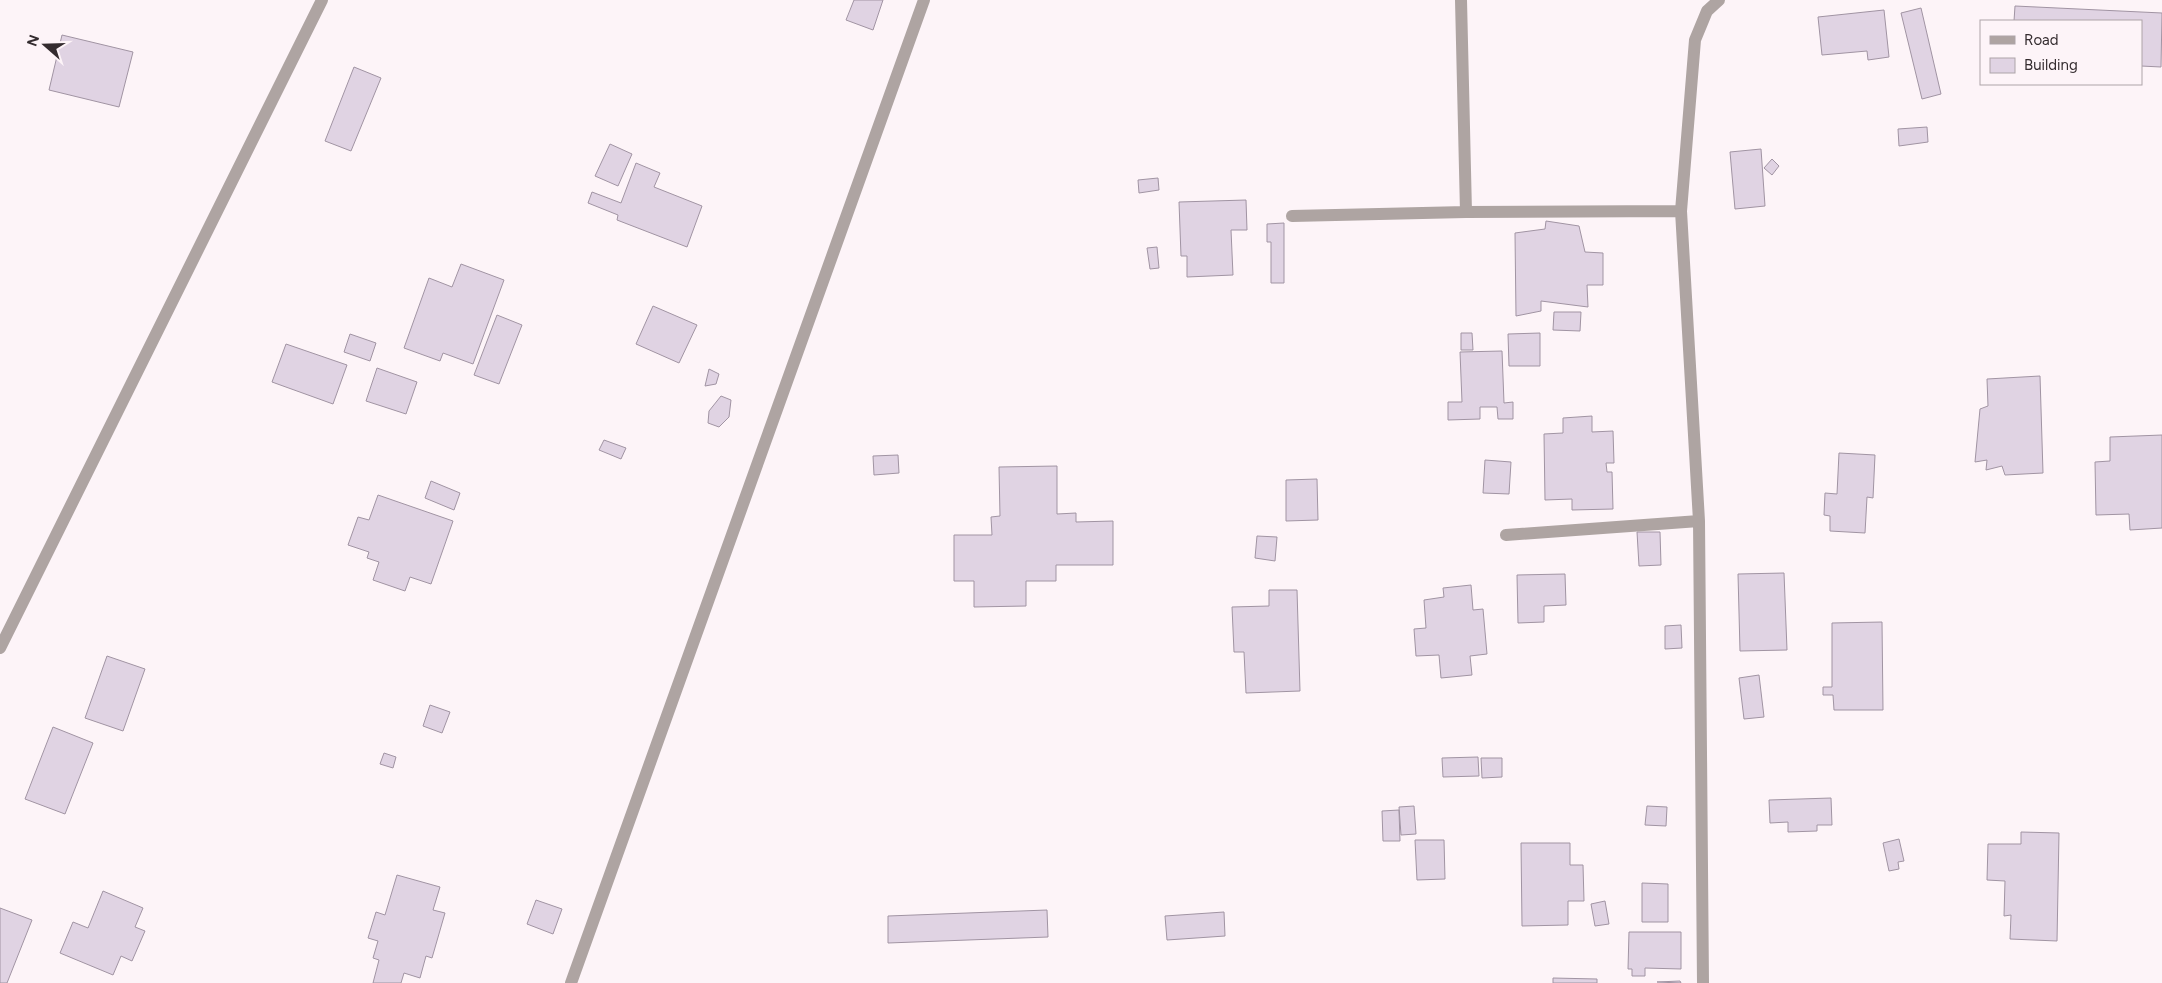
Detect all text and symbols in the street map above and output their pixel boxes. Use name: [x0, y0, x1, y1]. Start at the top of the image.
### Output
north arrow: [20, 20, 70, 70]
legend: [1980, 20, 2142, 85]
text: Road: [2024, 31, 2059, 49]
text: N: [23, 33, 43, 49]
text: Building: [2024, 56, 2078, 74]

